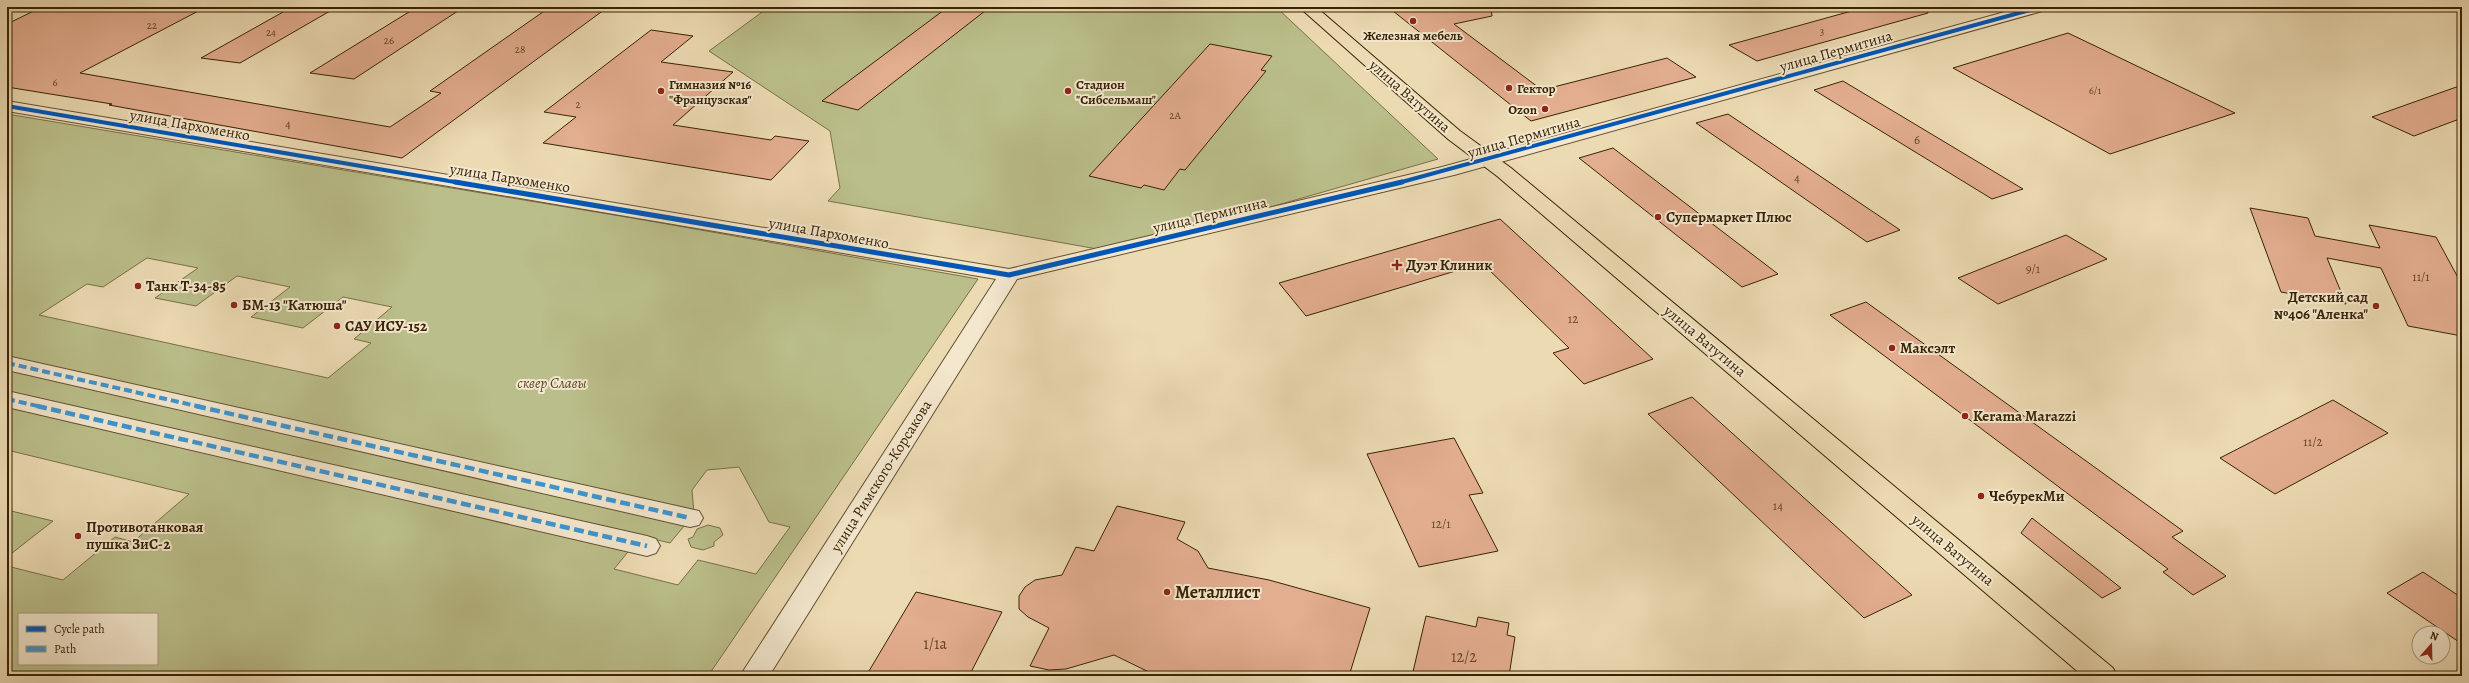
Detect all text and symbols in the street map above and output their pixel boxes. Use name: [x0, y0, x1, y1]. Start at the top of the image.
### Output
marker: Железная мебель: [1408, 16, 1418, 26]
house number: 22: [147, 18, 157, 33]
house number: 3: [1820, 24, 1824, 39]
house number: 24: [266, 25, 276, 40]
street label: улица Пермитина: [1776, 25, 1895, 77]
place label: Железная мебель: [1363, 27, 1463, 44]
house number: 26: [384, 33, 394, 48]
house number: 28: [515, 42, 525, 57]
street label: улица Ватутина: [1364, 54, 1455, 137]
house number: 6: [52, 75, 58, 90]
place label: Гимназия №16 "Французская": [669, 76, 752, 108]
place label: Стадион "Сибсельмаш": [1076, 76, 1156, 108]
place label: Гектор: [1517, 80, 1556, 97]
marker: Гектор: [1504, 83, 1514, 93]
house number: 6/1: [2089, 83, 2101, 98]
marker: Гимназия №16 "Французская": [656, 86, 666, 96]
marker: Стадион "Сибсельмаш": [1063, 86, 1073, 96]
house number: 2: [575, 97, 581, 112]
place label: Ozon: [1508, 101, 1538, 118]
street label: улица Пархоменко: [127, 104, 252, 145]
marker: Ozon: [1540, 104, 1550, 114]
house number: 2А: [1169, 108, 1181, 123]
street label: улица Пермитина: [1464, 111, 1583, 163]
house number: 4: [285, 115, 291, 132]
house number: 6: [1914, 131, 1920, 148]
street label: улица Пархоменко: [447, 158, 572, 197]
house number: 4: [1794, 169, 1800, 186]
street label: улица Пермитина: [1150, 192, 1269, 238]
place label: Супермаркет Плюс: [1666, 207, 1792, 227]
street label: улица Пархоменко: [766, 212, 891, 253]
marker: Супермаркет Плюс: [1653, 212, 1663, 222]
place label: Дуэт Клиник: [1406, 255, 1492, 275]
marker: Дуэт Клиник: [1391, 259, 1403, 271]
house number: 9/1: [2026, 260, 2041, 277]
house number: 11/1: [2412, 268, 2430, 285]
place label: Танк Т-34-85: [146, 276, 226, 296]
marker: Танк Т-34-85: [133, 281, 143, 291]
place label: Детский сад №406 "Аленка": [2274, 287, 2368, 324]
place label: БМ-13 "Катюша": [242, 295, 347, 315]
marker: БМ-13 "Катюша": [229, 300, 239, 310]
street label: улица Ватутина: [1659, 300, 1750, 381]
marker: Детский сад №406 "Аленка": [2371, 301, 2381, 311]
house number: 12: [1568, 310, 1578, 327]
place label: САУ ИСУ-152: [345, 316, 428, 336]
marker: САУ ИСУ-152: [332, 321, 342, 331]
place label: Максэлт: [1900, 338, 1955, 358]
marker: Максэлт: [1887, 343, 1897, 353]
park label: сквер Славы: [517, 373, 587, 393]
street label: улица Римского-Корсакова: [825, 396, 936, 557]
place label: Kerama Marazzi: [1973, 406, 2077, 426]
marker: Kerama Marazzi: [1960, 411, 1970, 421]
house number: 11/2: [2303, 433, 2323, 450]
place label: ЧебурекМи: [1989, 486, 2065, 506]
marker: ЧебурекМи: [1976, 491, 1986, 501]
house number: 14: [1773, 497, 1783, 514]
street label: улица Ватутина: [1907, 509, 1998, 590]
house number: 12/1: [1431, 515, 1451, 532]
place label: Противотанковая пушка ЗиС-2: [86, 517, 204, 554]
marker: Противотанковая пушка ЗиС-2: [73, 531, 83, 541]
place label: Металлист: [1175, 580, 1260, 604]
marker: Металлист: [1162, 587, 1172, 597]
legend: [18, 613, 158, 665]
text: Cycle path: [54, 621, 105, 637]
north arrow: [2411, 625, 2451, 665]
text: N: [2428, 628, 2441, 644]
house number: 1/1а: [923, 633, 947, 655]
text: Path: [54, 641, 77, 657]
house number: 12/2: [1451, 646, 1477, 668]

